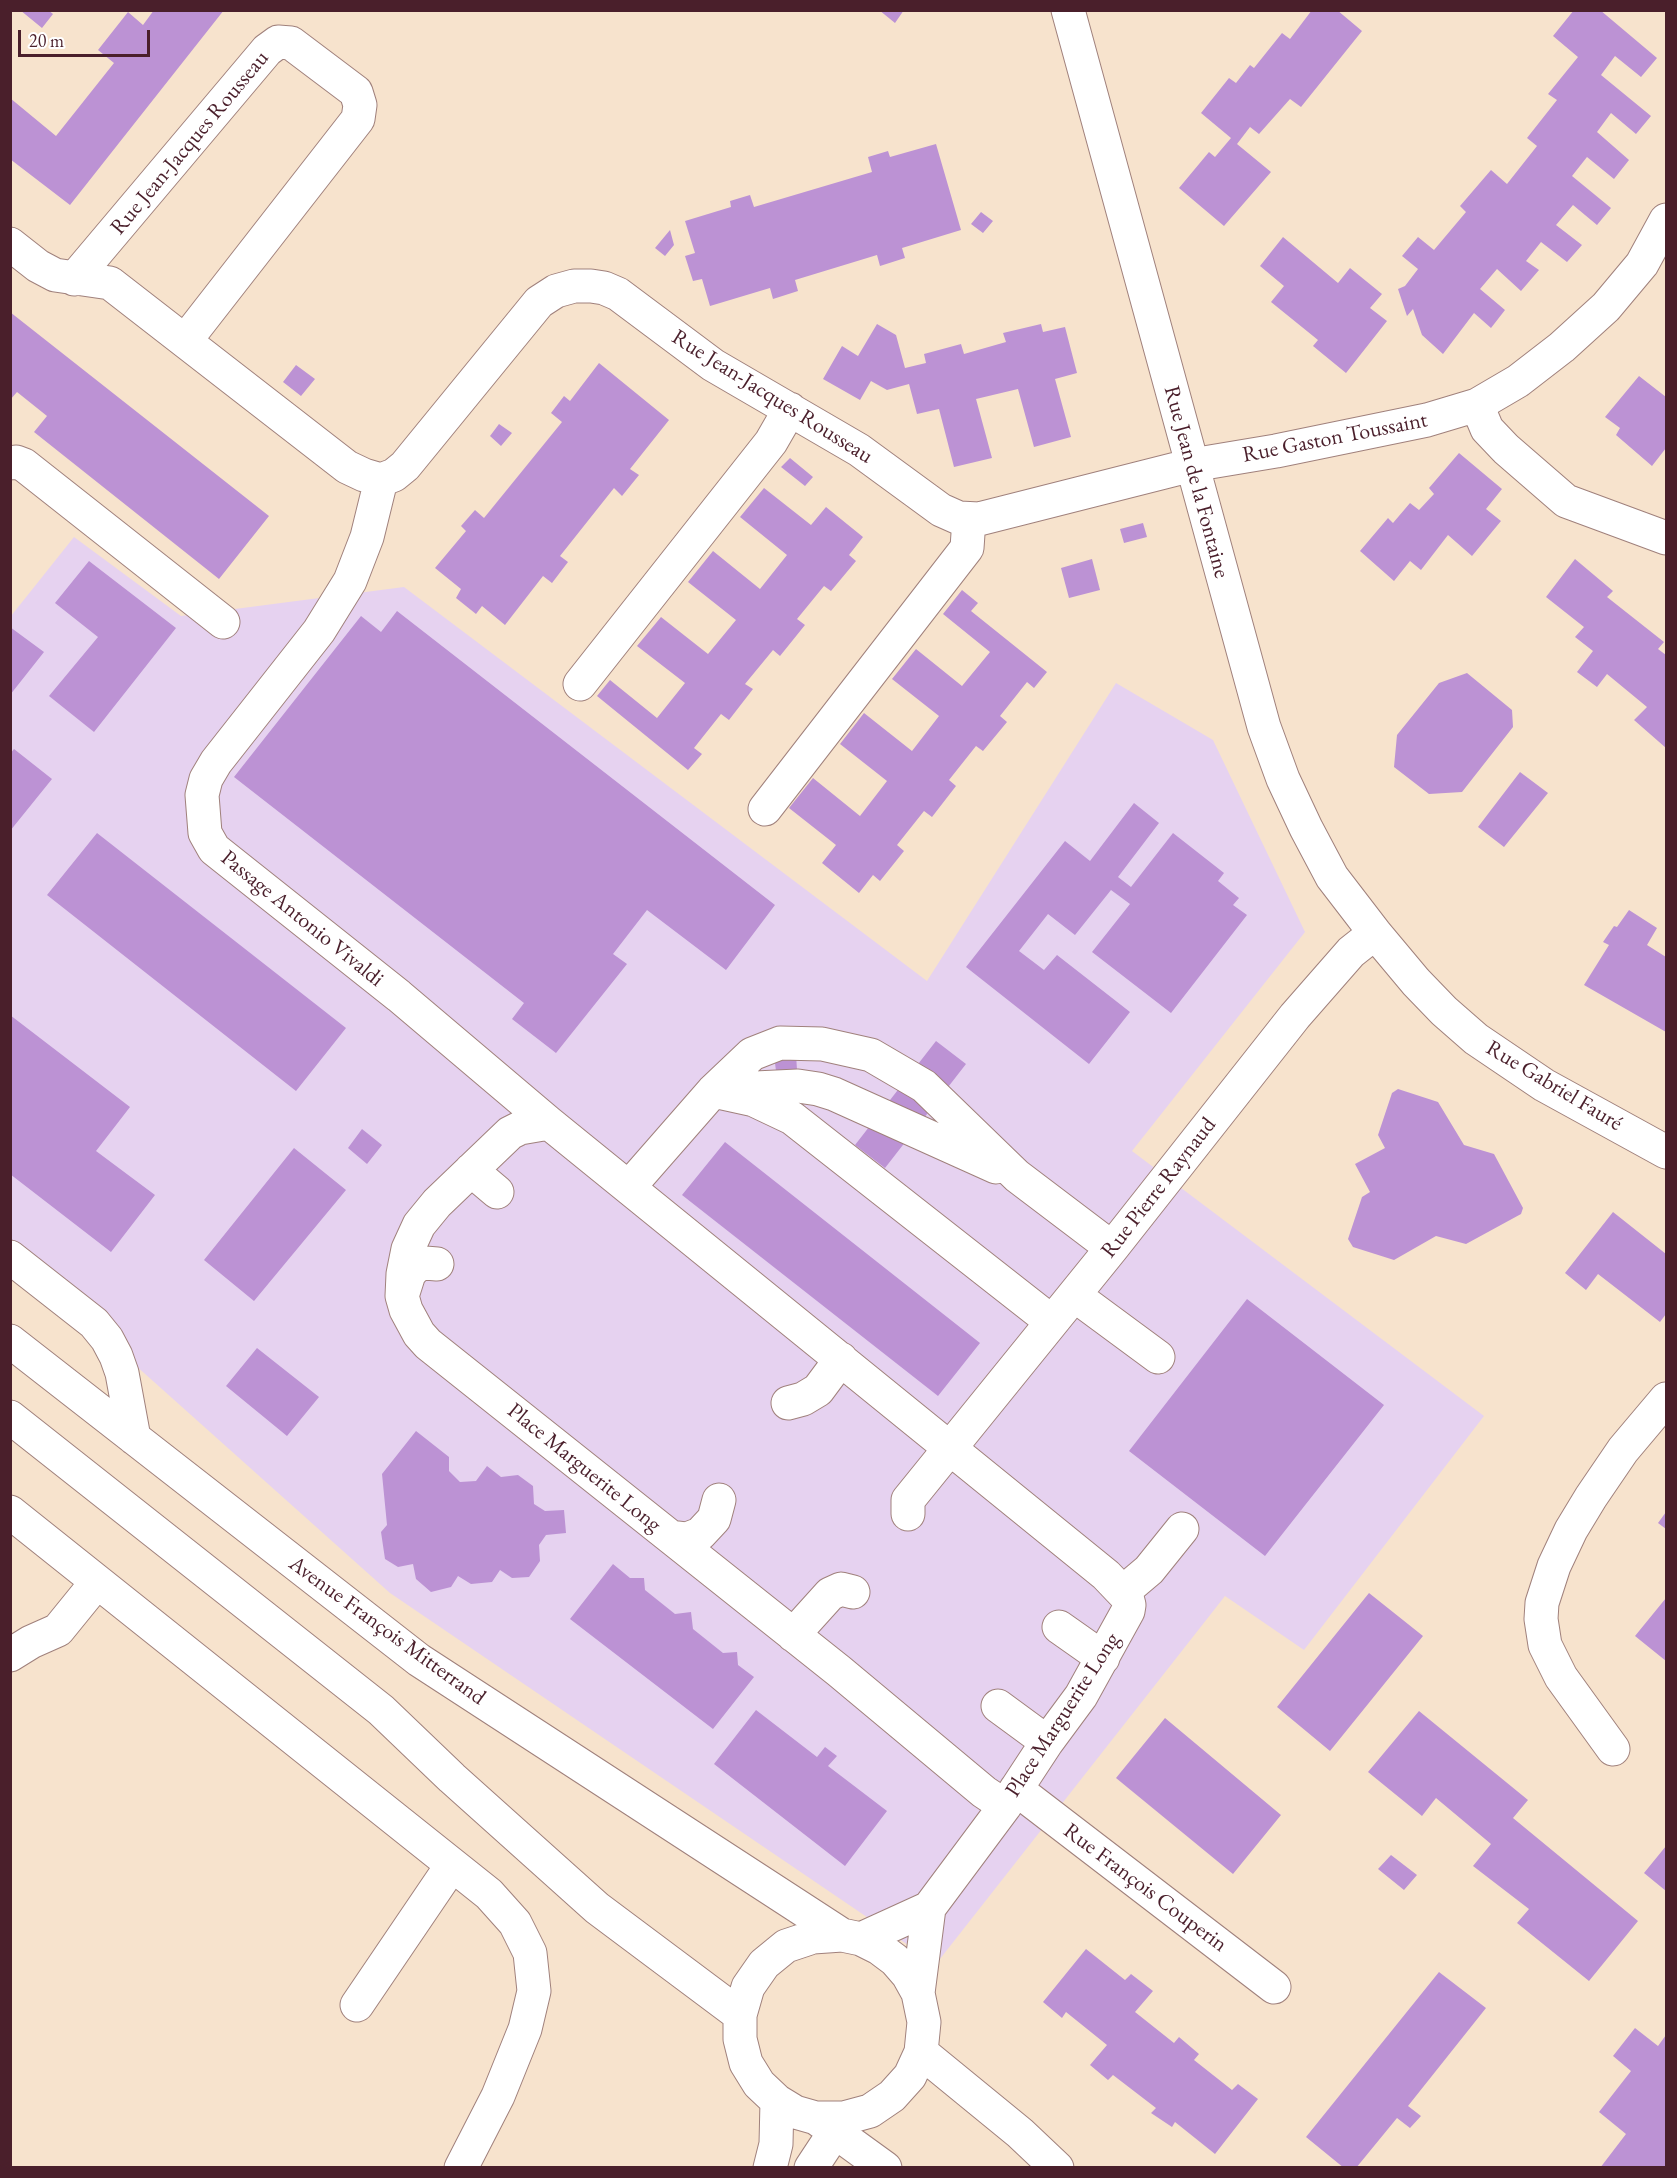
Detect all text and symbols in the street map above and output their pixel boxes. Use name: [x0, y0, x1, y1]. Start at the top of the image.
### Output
scale bar: [21, 18, 153, 56]
text: 20 m: [29, 29, 64, 52]
street label: Rue Jean-Jacques Rousseau: [105, 46, 275, 240]
street label: Rue Jean-Jacques Rousseau: [667, 324, 877, 470]
street label: Rue Jean de la Fontaine: [1158, 383, 1234, 581]
street label: Rue Gaston Toussaint: [1240, 407, 1430, 469]
street label: Passage Antonio Vivaldi: [215, 845, 389, 993]
street label: Rue Gabriel Fauré: [1481, 1035, 1627, 1137]
street label: Rue Pierre Raynaud: [1096, 1112, 1222, 1264]
street label: Place Marguerite Long: [502, 1398, 666, 1538]
street label: Avenue François Mitterrand: [284, 1551, 490, 1711]
street label: Place Marguerite Long: [1000, 1628, 1126, 1802]
street label: Rue François Couperin: [1058, 1818, 1232, 1958]

